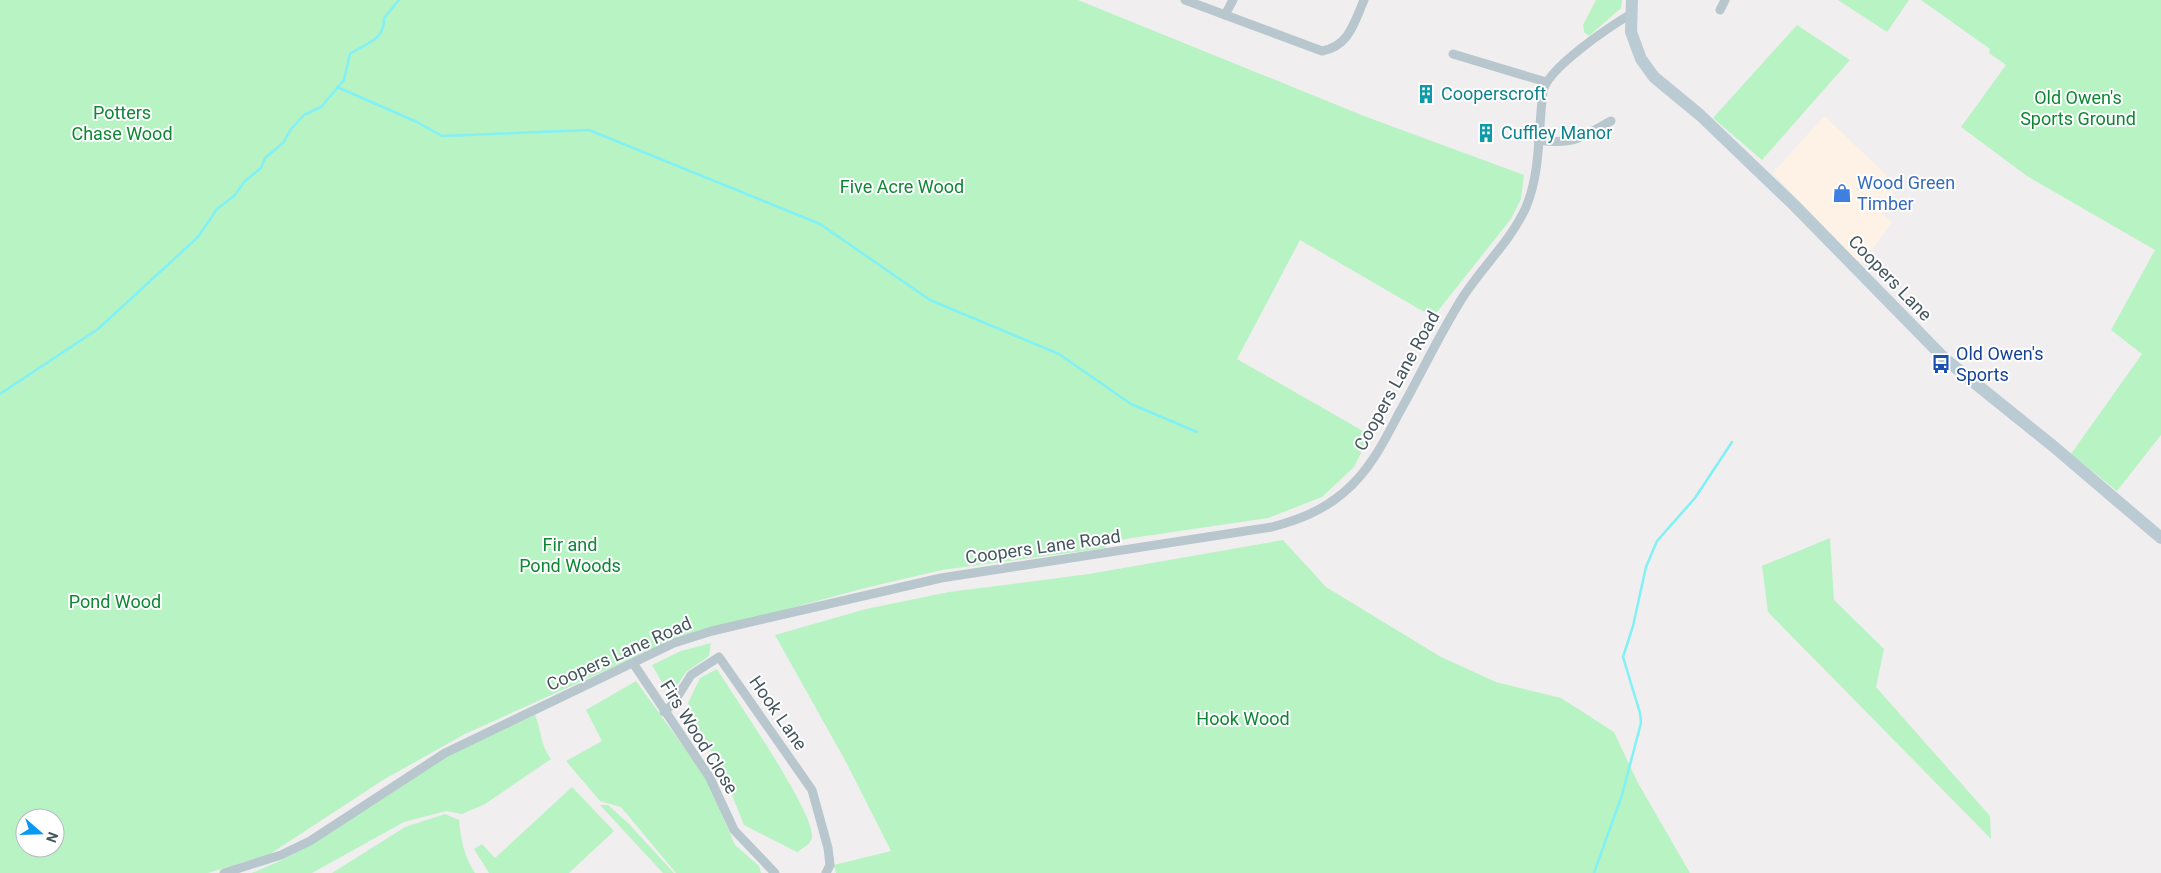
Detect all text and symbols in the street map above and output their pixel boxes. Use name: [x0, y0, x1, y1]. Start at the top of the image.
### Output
building icon: Cooperscroft: [1415, 83, 1437, 105]
place label: Cooperscroft: [1441, 83, 1546, 104]
park label: Old Owen's Sports Ground: [2020, 87, 2136, 129]
park label: Potters Chase Wood: [71, 102, 173, 144]
building icon: Cuffley Manor: [1475, 122, 1497, 144]
place label: Cuffley Manor: [1501, 122, 1612, 143]
place label: Wood Green Timber: [1857, 172, 1955, 214]
park label: Five Acre Wood: [840, 176, 964, 197]
shop icon: Wood Green Timber: [1831, 182, 1853, 204]
street label: Coopers Lane: [1844, 231, 1936, 325]
street label: Coopers Lane Road: [1349, 307, 1444, 454]
place label: Old Owen's Sports: [1956, 343, 2044, 385]
bus stop icon: Old Owen's Sports: [1930, 353, 1952, 375]
street label: Coopers Lane Road: [964, 525, 1122, 568]
park label: Fir and Pond Woods: [519, 534, 621, 576]
park label: Pond Wood: [69, 591, 161, 612]
street label: Coopers Lane Road: [543, 612, 695, 695]
street label: Hook Lane: [745, 671, 812, 754]
street label: Firs Wood Close: [656, 676, 743, 798]
park label: Hook Wood: [1196, 708, 1290, 729]
north arrow: [15, 808, 65, 858]
text: N: [43, 830, 61, 845]

